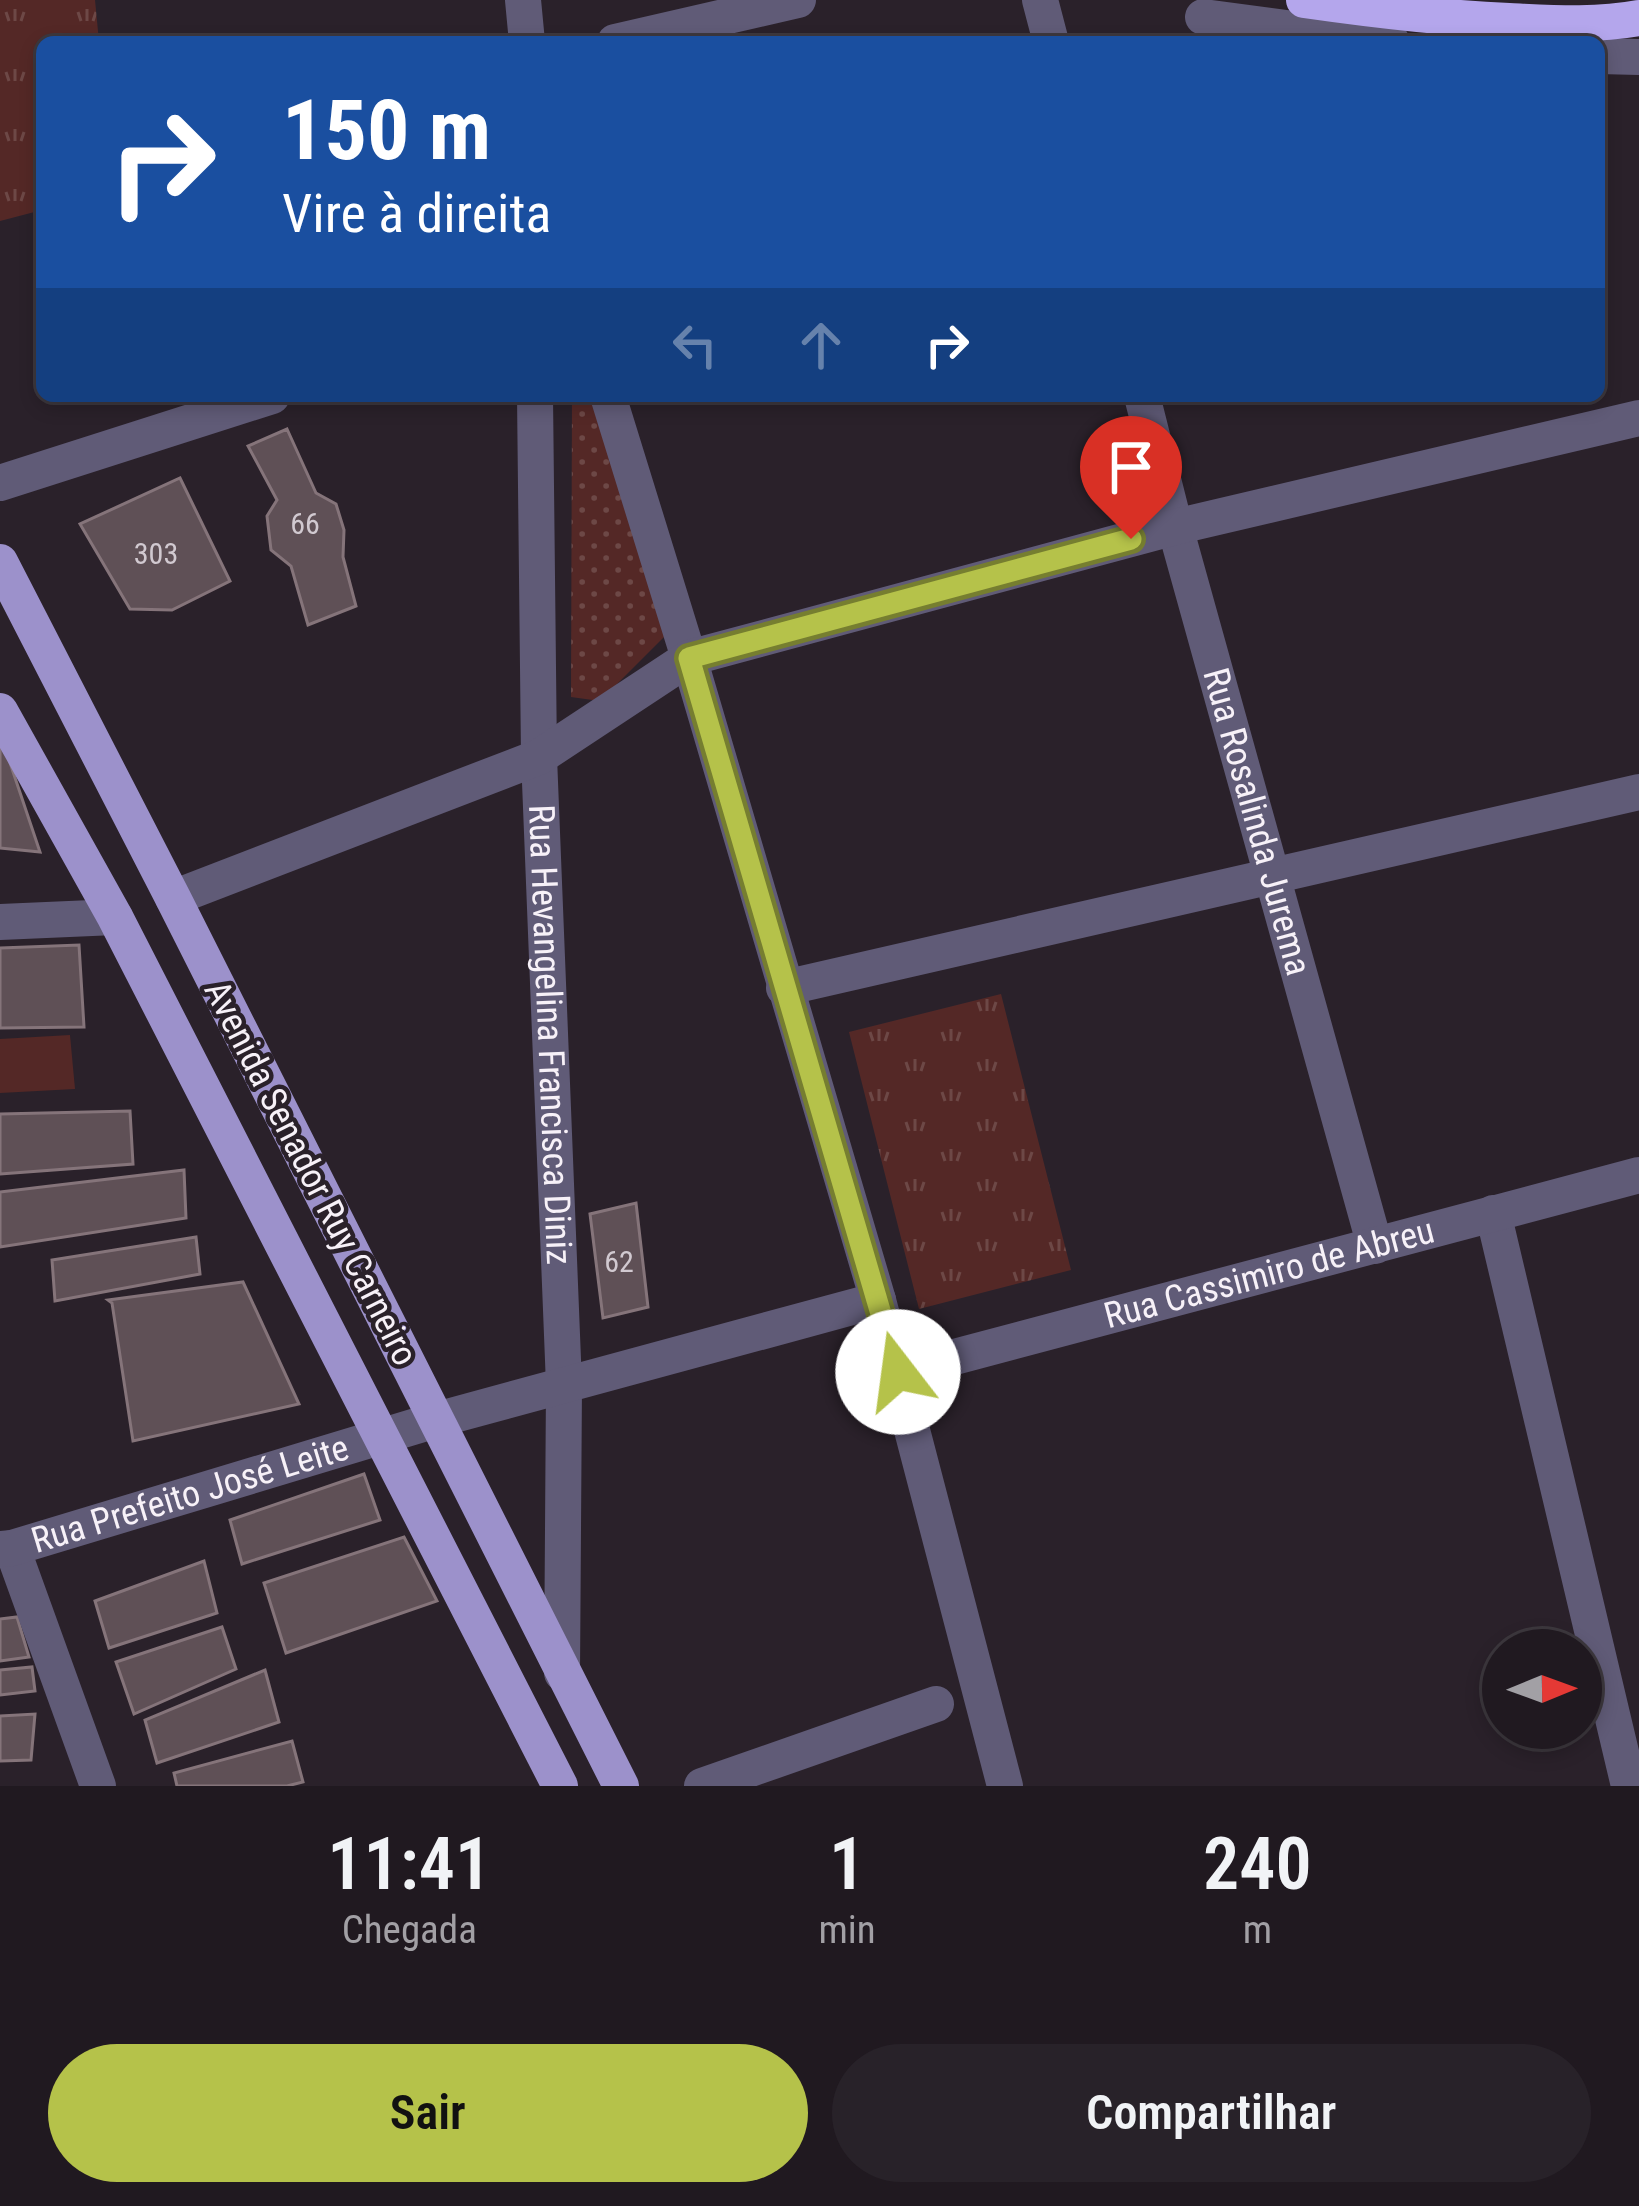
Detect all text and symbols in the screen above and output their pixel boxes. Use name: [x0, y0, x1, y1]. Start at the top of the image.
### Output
text: 150 m: [282, 81, 491, 180]
icon: right: [84, 84, 240, 240]
text: Vire à direita: [282, 182, 551, 245]
icon: left: [662, 312, 728, 378]
icon: ahead: [788, 312, 854, 378]
icon: right: [914, 312, 980, 378]
pin: [1080, 416, 1182, 539]
icon: arrive: [1098, 434, 1164, 500]
house number: 66: [290, 506, 320, 541]
house number: 303: [134, 536, 178, 571]
street label: Rua Rosalinda Jurema: [1194, 663, 1320, 980]
street label: Rua Hevangelina Francisca Diniz: [520, 804, 580, 1266]
street label: Avenida Senador Ruy Carneiro: [196, 974, 426, 1372]
street label: Rua Cassimiro de Abreu: [1100, 1209, 1439, 1337]
house number: 62: [604, 1244, 634, 1279]
position arrow: [835, 1309, 961, 1435]
street label: Rua Prefeito José Leite: [26, 1427, 354, 1562]
north arrow: [1482, 1629, 1602, 1749]
map controls: [1482, 1629, 1602, 1749]
text: 11:41: [327, 1822, 491, 1907]
text: 1: [829, 1822, 865, 1907]
text: 240: [1203, 1822, 1312, 1907]
text: Chegada: [342, 1907, 477, 1953]
text: min: [819, 1907, 876, 1953]
text: m: [1243, 1907, 1272, 1953]
button: Sair: [48, 2044, 808, 2182]
button: Compartilhar: [832, 2044, 1591, 2182]

